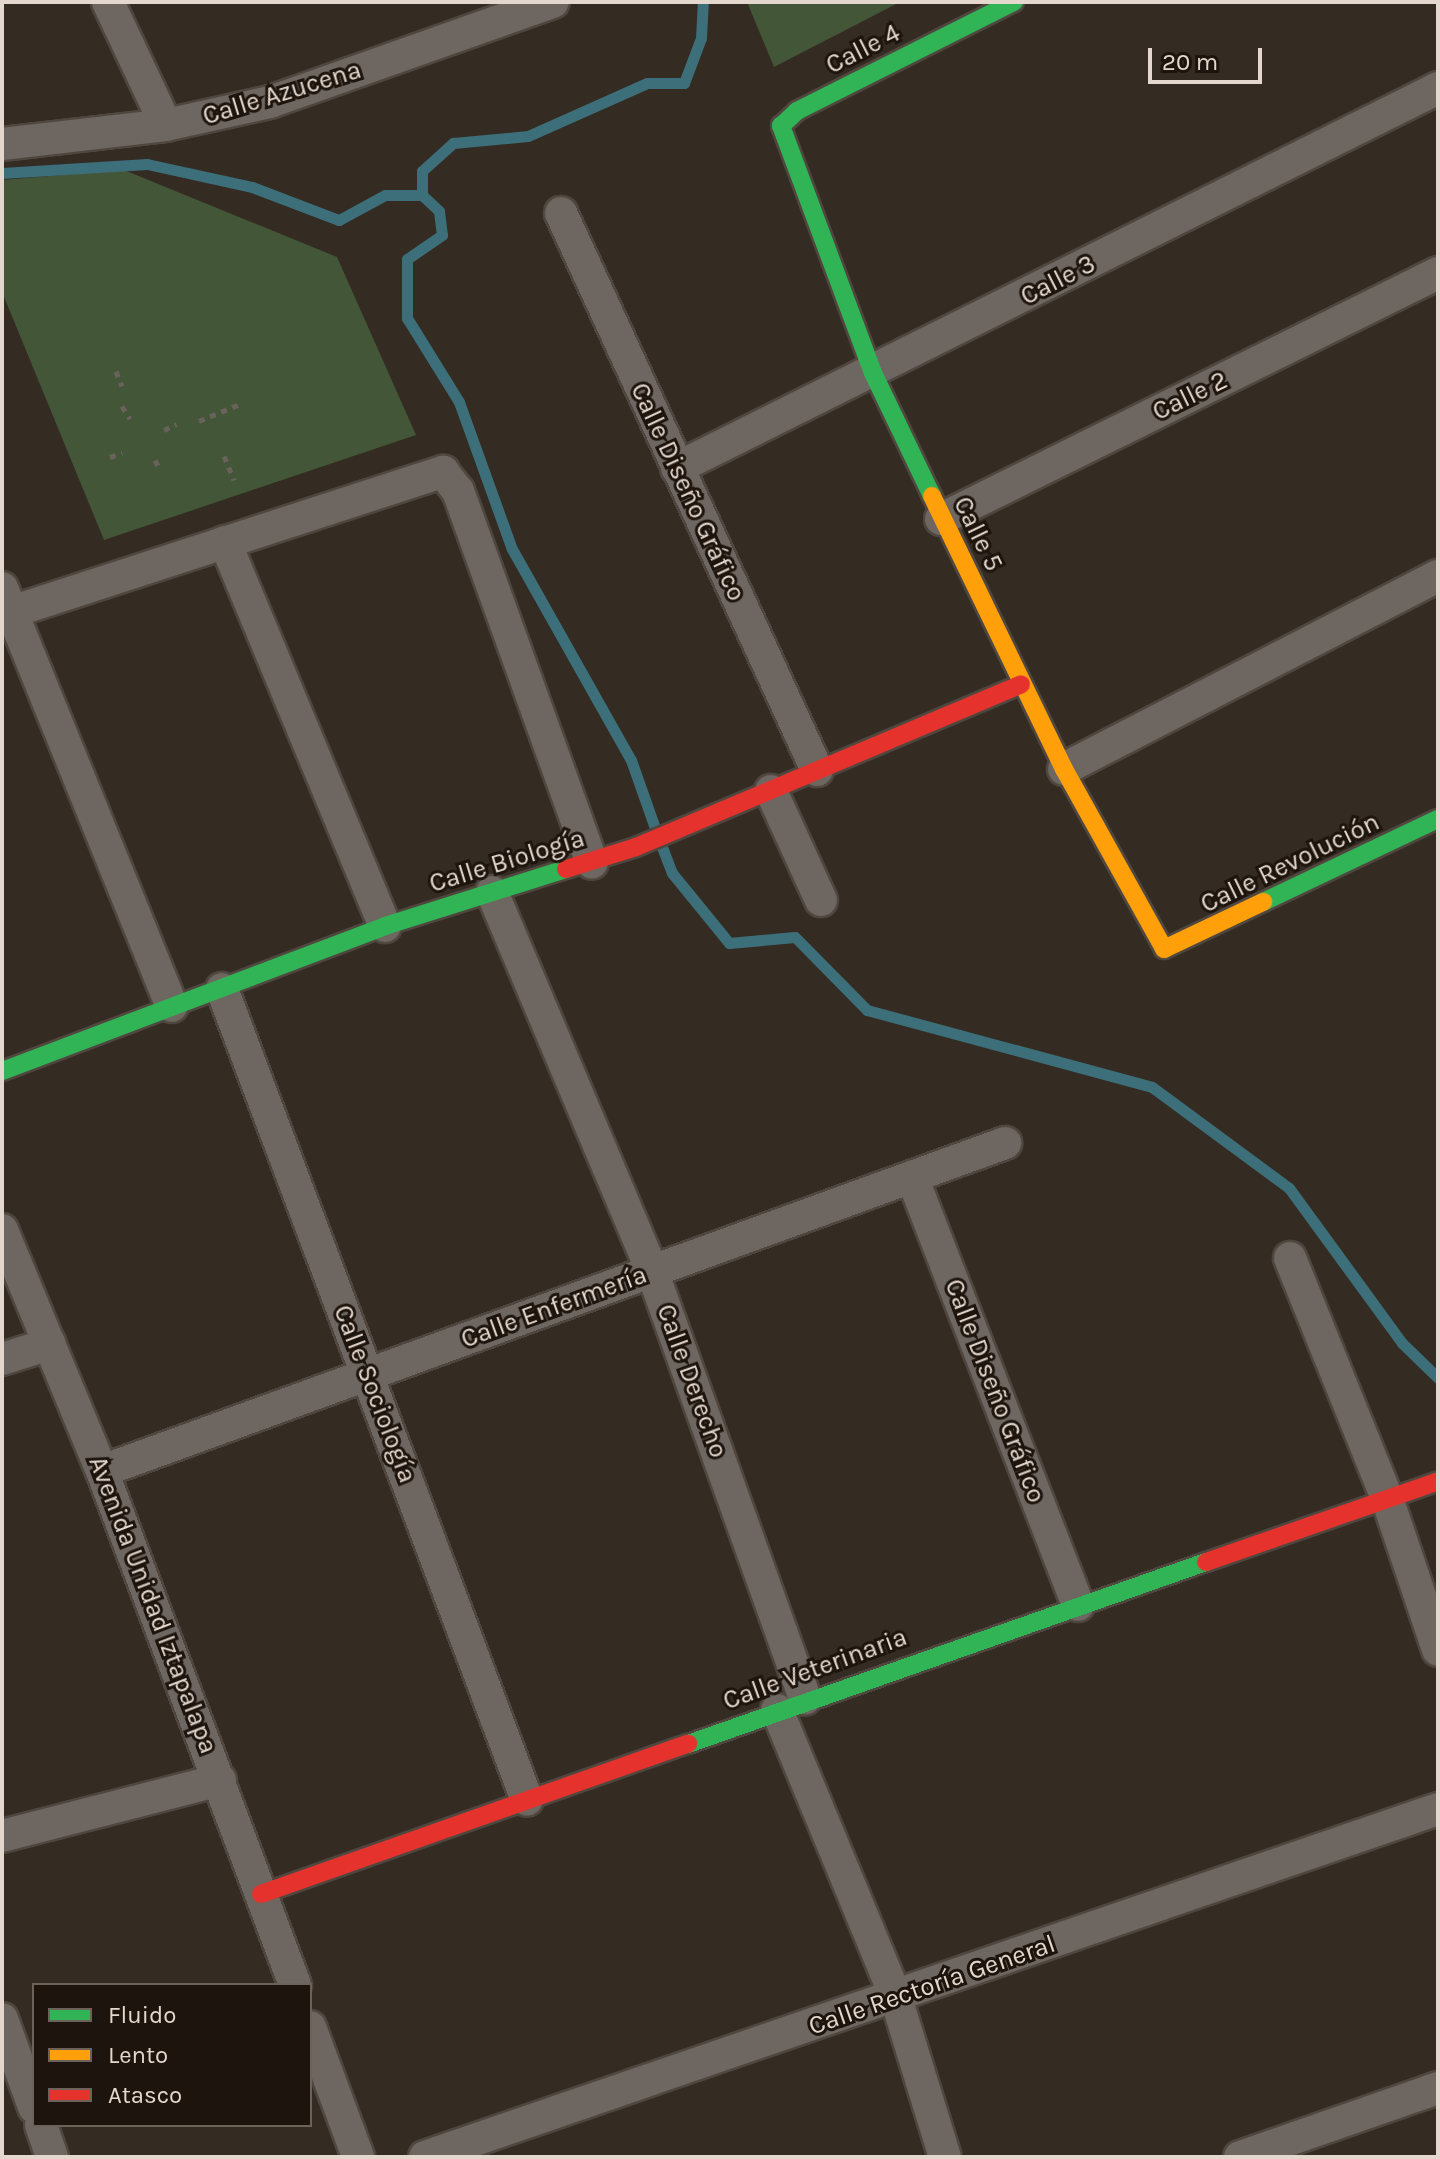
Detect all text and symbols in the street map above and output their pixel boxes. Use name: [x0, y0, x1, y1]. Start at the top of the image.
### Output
street label: Calle 4: [821, 17, 905, 81]
scale bar: [1152, 32, 1266, 82]
text: 20 m: [1162, 48, 1218, 76]
street label: Calle Azucena: [199, 54, 365, 132]
street label: Calle 3: [1015, 248, 1101, 312]
street label: Calle 2: [1147, 365, 1233, 427]
street label: Calle Diseño Gráfico: [624, 378, 752, 606]
street label: Calle 5: [947, 492, 1009, 576]
street label: Calle Revolución: [1196, 806, 1384, 920]
street label: Calle Biología: [426, 823, 588, 899]
street label: Calle Enfermería: [457, 1259, 651, 1355]
street label: Calle Diseño Gráfico: [938, 1275, 1052, 1507]
street label: Calle Derecho: [650, 1300, 734, 1462]
street label: Calle Sociología: [327, 1301, 423, 1487]
street label: Avenida Unidad Iztapalapa: [82, 1452, 224, 1758]
street label: Calle Veterinaria: [719, 1621, 911, 1717]
street label: Calle Rectoría General: [805, 1928, 1059, 2042]
legend: [32, 1983, 312, 2127]
text: Fluido: [108, 2001, 176, 2029]
text: Lento: [108, 2041, 168, 2069]
text: Atasco: [108, 2081, 182, 2109]

